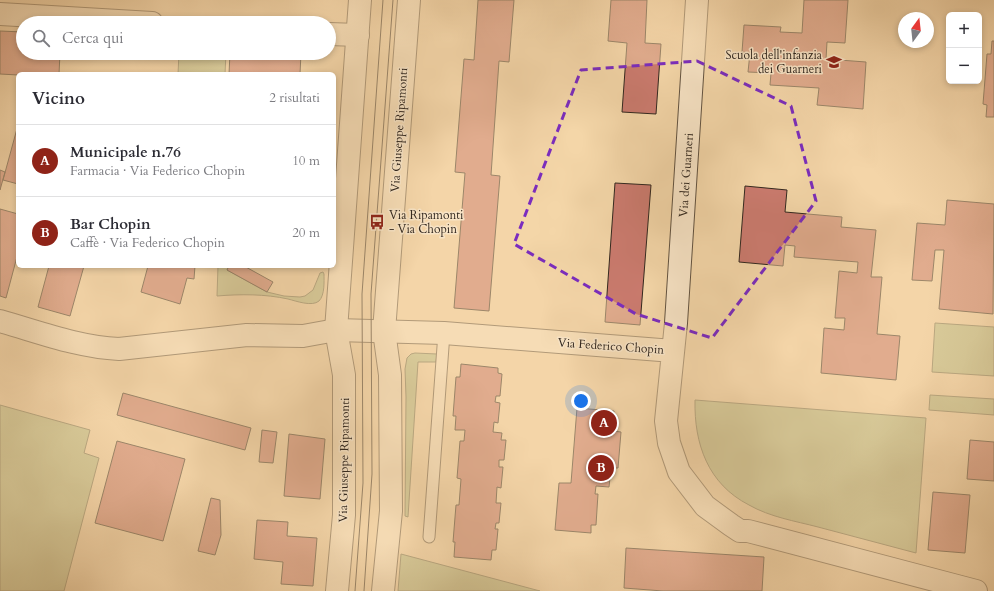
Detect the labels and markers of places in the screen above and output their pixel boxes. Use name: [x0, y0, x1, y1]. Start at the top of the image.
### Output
place label: Scuola dell'infanzia dei Guarneri: [726, 47, 823, 77]
school or university icon: Scuola dell'infanzia dei Guarneri: [825, 53, 843, 71]
place label: Via Ripamonti - Via Chopin: [389, 207, 464, 237]
bus stop icon: Via Ripamonti - Via Chopin: [368, 213, 386, 231]
pin: A: [591, 408, 617, 438]
pin: B: [588, 453, 614, 483]

